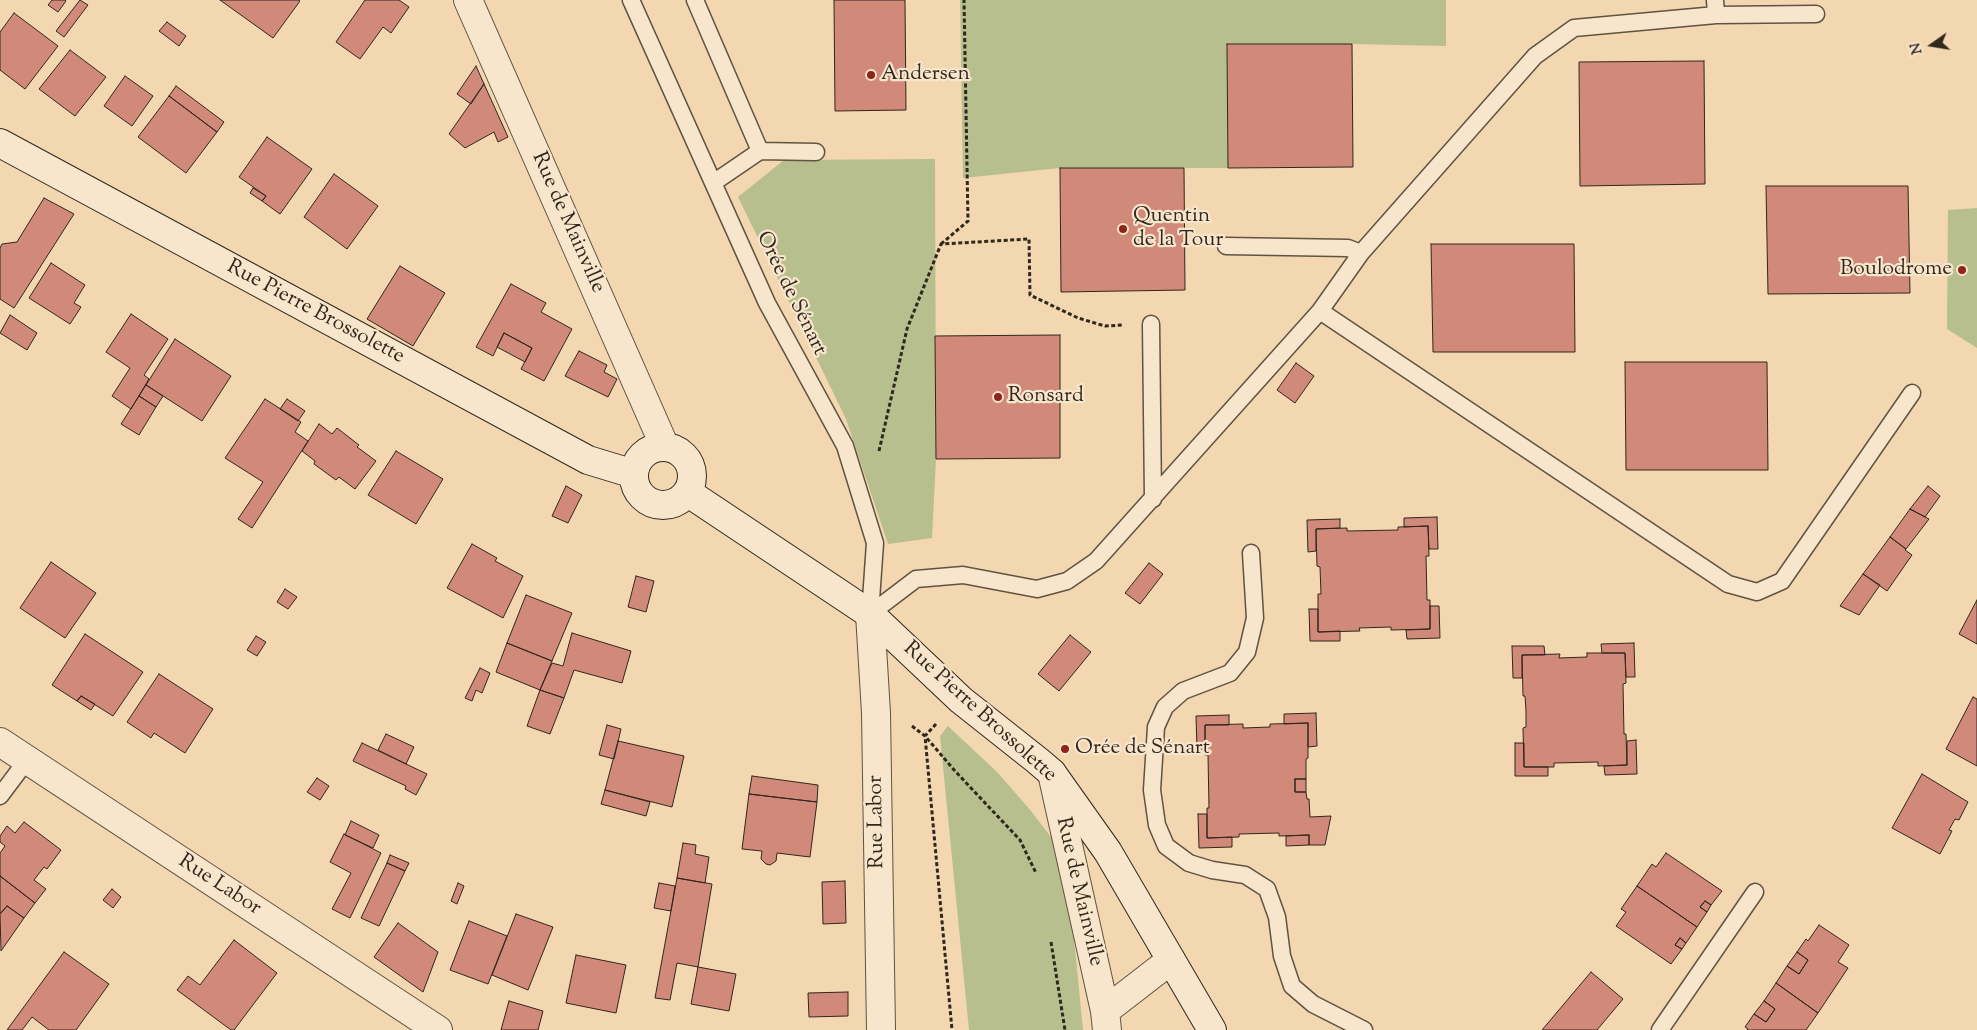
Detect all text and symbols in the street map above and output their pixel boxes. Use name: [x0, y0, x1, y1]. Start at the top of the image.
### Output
north arrow: [1907, 20, 1957, 70]
text: N: [1906, 41, 1928, 56]
place label: Andersen: [881, 62, 970, 88]
marker: Andersen: [865, 69, 877, 81]
street label: Rue de Mainville: [525, 149, 609, 297]
place label: Quentin de la Tour: [1133, 204, 1223, 254]
marker: Quentin de la Tour: [1117, 223, 1129, 235]
street label: Orée de Sénart: [749, 228, 831, 360]
street label: Rue Pierre Brossolette: [222, 255, 408, 371]
place label: Boulodrome: [1840, 257, 1952, 283]
marker: Boulodrome: [1956, 264, 1968, 276]
place label: Ronsard: [1008, 384, 1084, 410]
marker: Ronsard: [992, 391, 1004, 403]
street label: Rue Pierre Brossolette: [897, 637, 1061, 789]
place label: Orée de Sénart: [1075, 736, 1210, 762]
marker: Orée de Sénart: [1059, 743, 1071, 755]
street label: Rue Labor: [865, 775, 891, 869]
street label: Rue de Mainville: [1049, 815, 1107, 969]
street label: Rue Labor: [173, 850, 265, 922]

